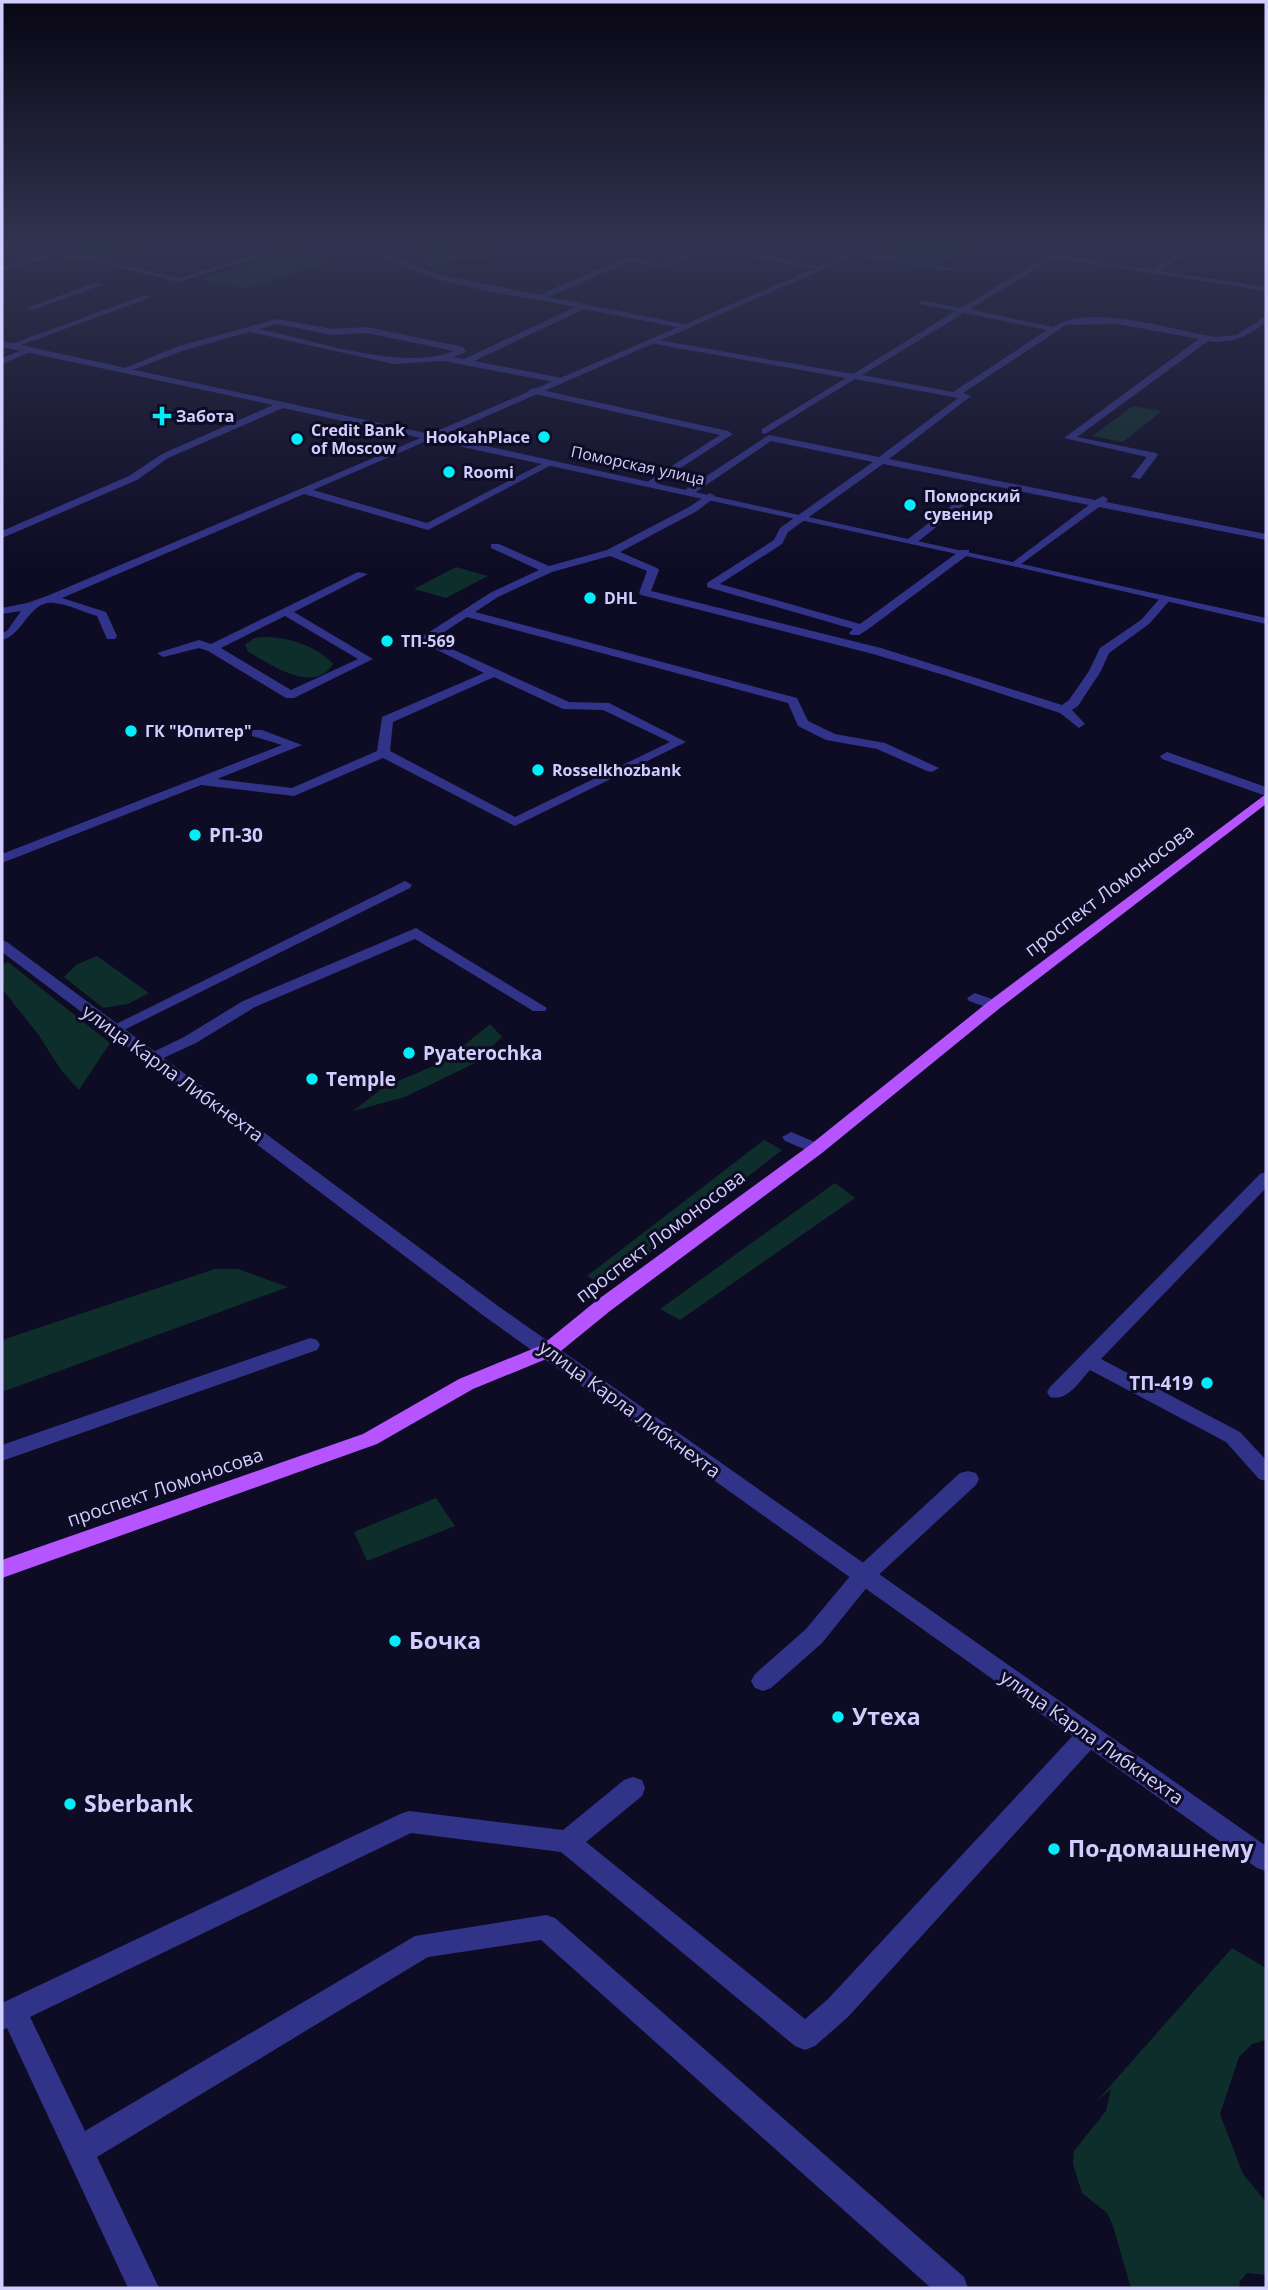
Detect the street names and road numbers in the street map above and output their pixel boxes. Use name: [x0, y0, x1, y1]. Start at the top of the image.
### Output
street label: Поморская улица: [569, 440, 707, 490]
street label: проспект Ломоносова: [1019, 818, 1199, 962]
street label: улица Карла Либкнехта: [77, 998, 269, 1148]
street label: проспект Ломоносова: [570, 1164, 750, 1308]
street label: улица Карла Либкнехта: [534, 1334, 726, 1484]
street label: проспект Ломоносова: [64, 1441, 266, 1533]
street label: улица Карла Либкнехта: [995, 1664, 1189, 1810]

